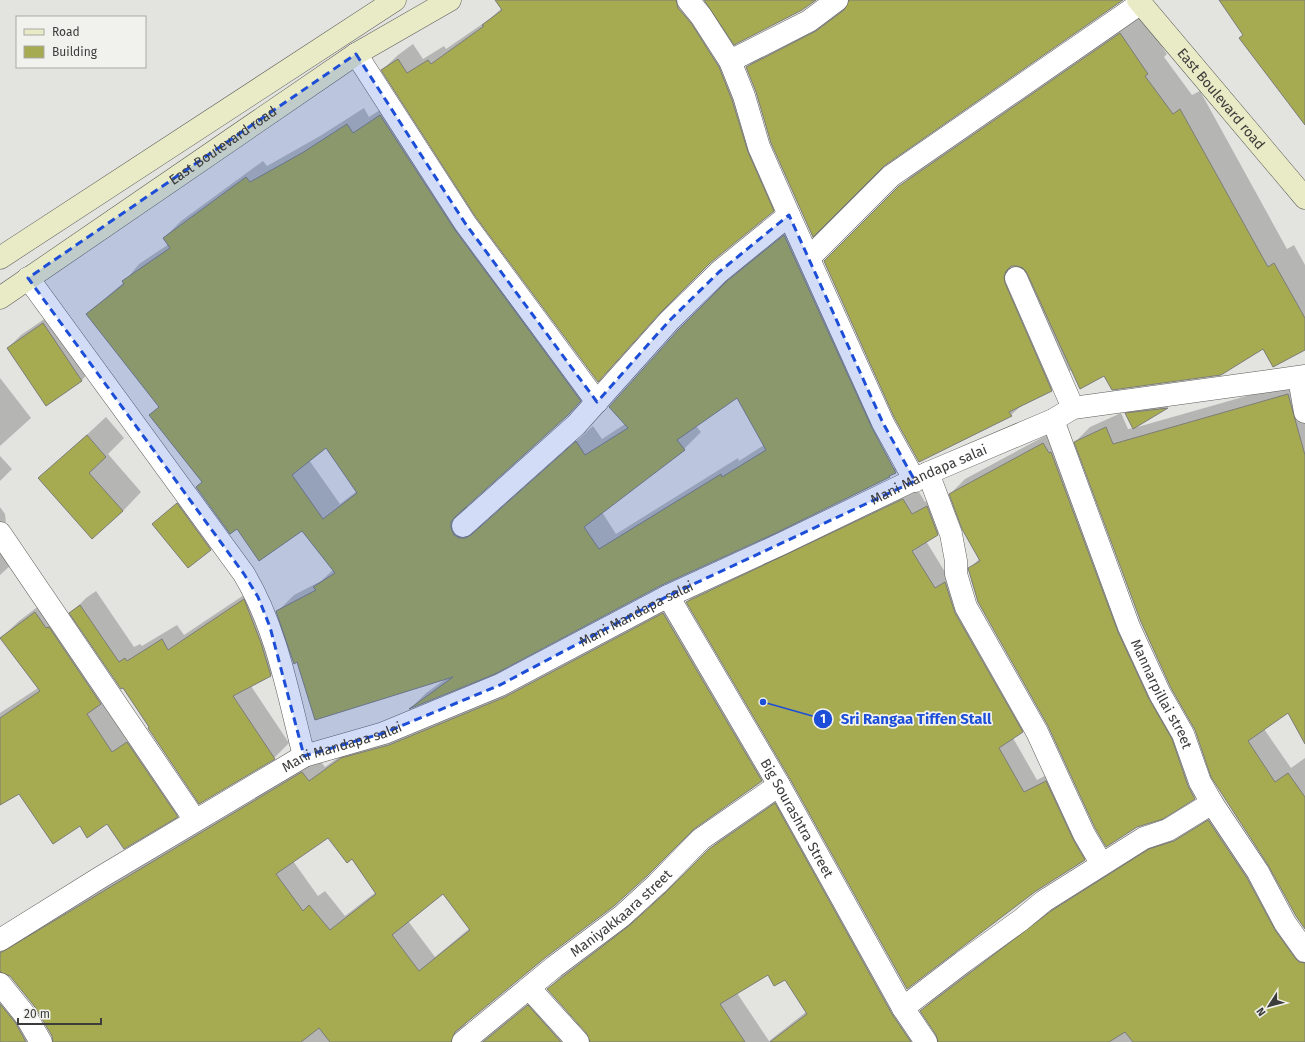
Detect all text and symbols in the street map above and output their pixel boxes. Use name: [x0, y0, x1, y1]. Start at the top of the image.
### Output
legend: [16, 16, 146, 68]
text: Road: [52, 25, 80, 39]
text: Building: [52, 45, 98, 59]
street label: East Boulevard road: [1173, 45, 1268, 153]
street label: East Boulevard road: [166, 103, 280, 189]
street label: Mani Mandapa salai: [868, 441, 990, 509]
street label: Mani Mandapa salai: [576, 578, 696, 650]
street label: Mannarpillai street: [1127, 636, 1196, 752]
callout: Sri Rangaa Tiffen Stall: [813, 705, 999, 732]
text: Sri Rangaa Tiffen Stall: [841, 710, 992, 728]
text: 1: [820, 712, 826, 726]
street label: Mani Mandapa salai: [279, 719, 405, 776]
street label: Big Sourashtra Street: [756, 756, 837, 882]
street label: Maniyakkaara street: [567, 865, 676, 961]
north arrow: [1249, 986, 1289, 1026]
scale bar: [18, 1000, 101, 1026]
text: N: [1254, 1005, 1269, 1018]
text: 20 m: [24, 1007, 50, 1021]

